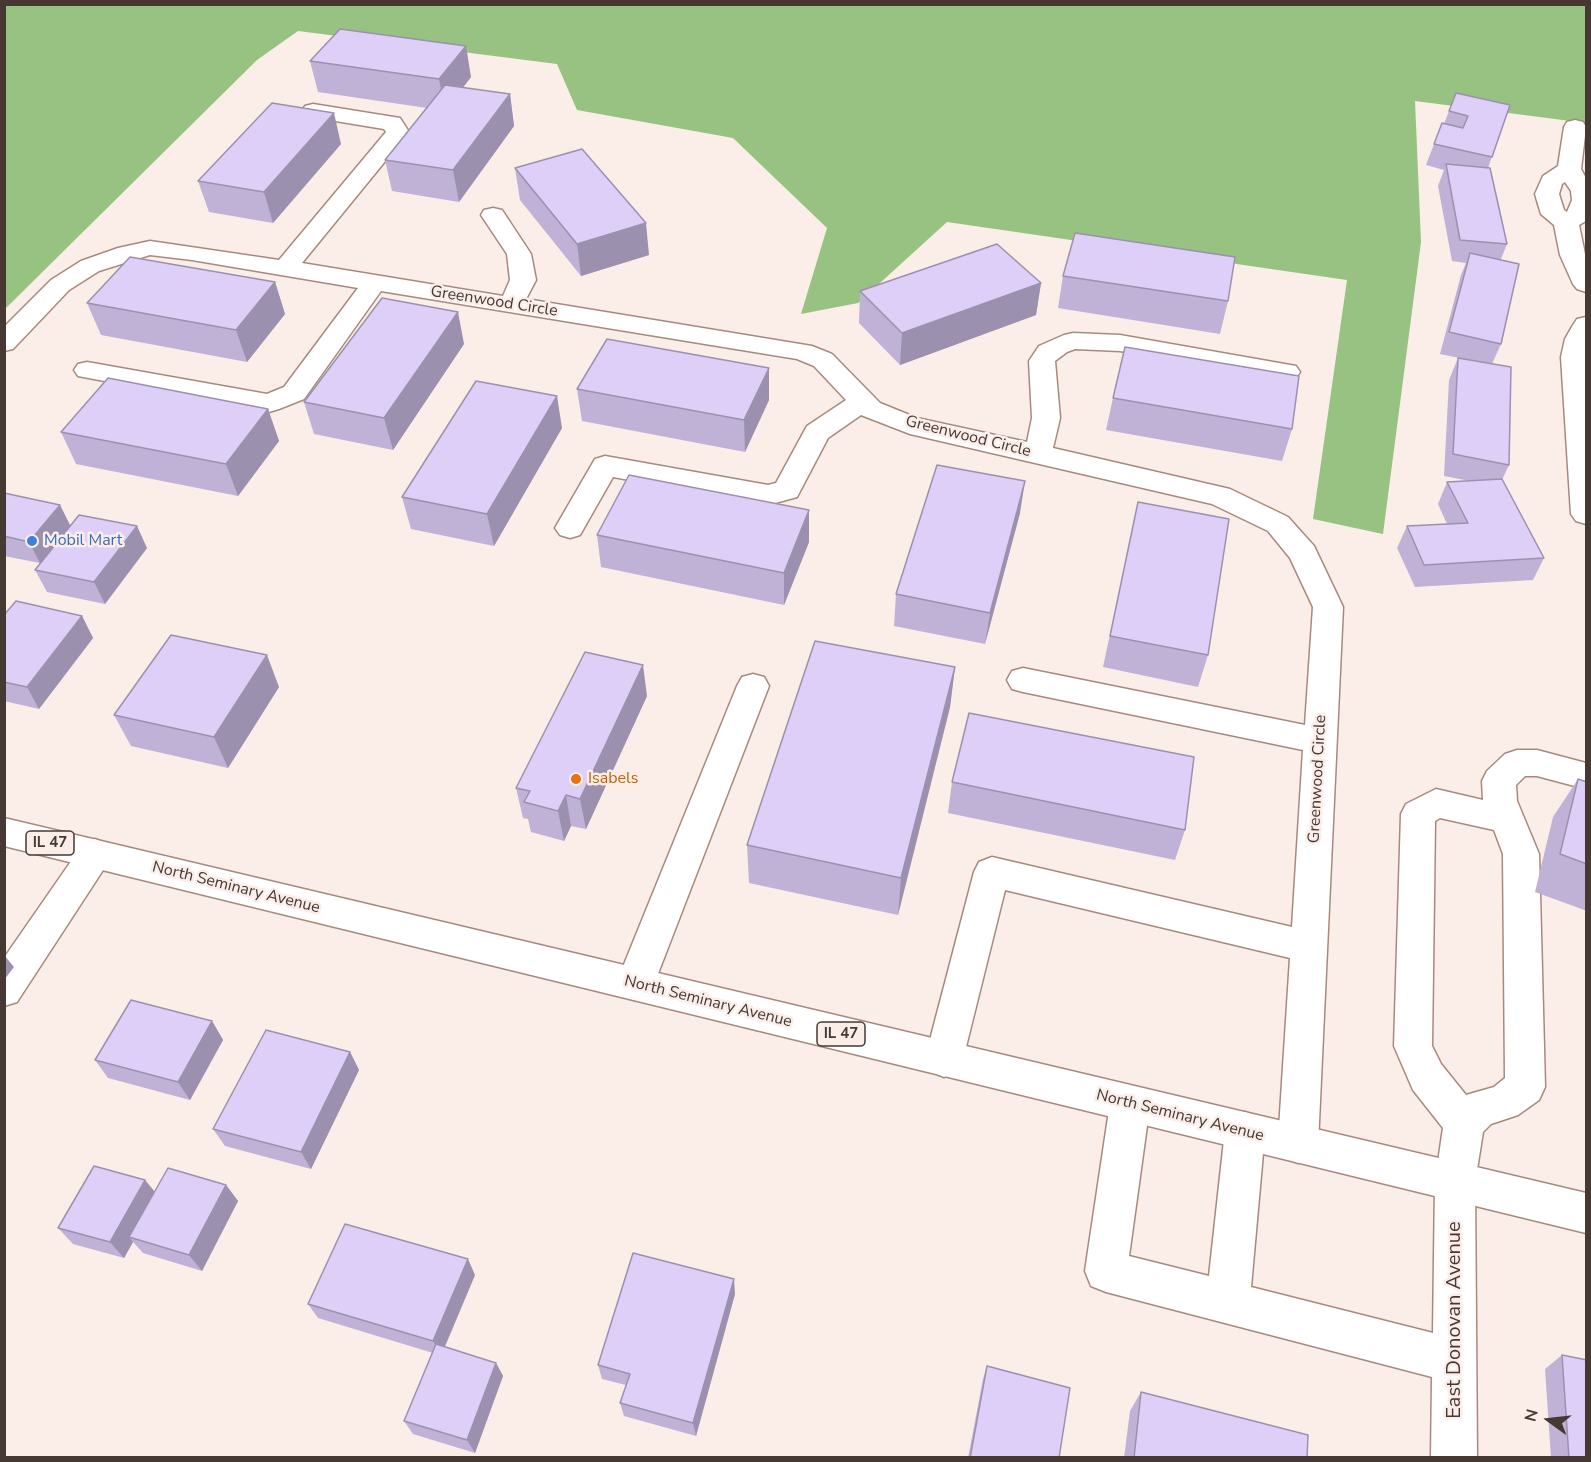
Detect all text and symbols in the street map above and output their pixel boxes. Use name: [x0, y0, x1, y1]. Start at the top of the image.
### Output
street label: Greenwood Circle: [429, 282, 559, 322]
street label: Greenwood Circle: [903, 412, 1033, 462]
place label: Mobil Mart: [44, 531, 122, 551]
marker: Mobil Mart: [25, 534, 39, 548]
street label: Greenwood Circle: [1305, 714, 1331, 844]
place label: Isabels: [588, 769, 638, 789]
marker: Isabels: [569, 772, 583, 786]
road number: IL 47: [26, 831, 74, 855]
street label: North Seminary Avenue: [150, 858, 322, 918]
street label: North Seminary Avenue: [622, 972, 794, 1032]
road number: IL 47: [817, 1022, 865, 1046]
street label: North Seminary Avenue: [1094, 1086, 1266, 1146]
street label: East Donovan Avenue: [1443, 1221, 1467, 1419]
north arrow: [1519, 1390, 1579, 1450]
text: N: [1519, 1407, 1544, 1424]

